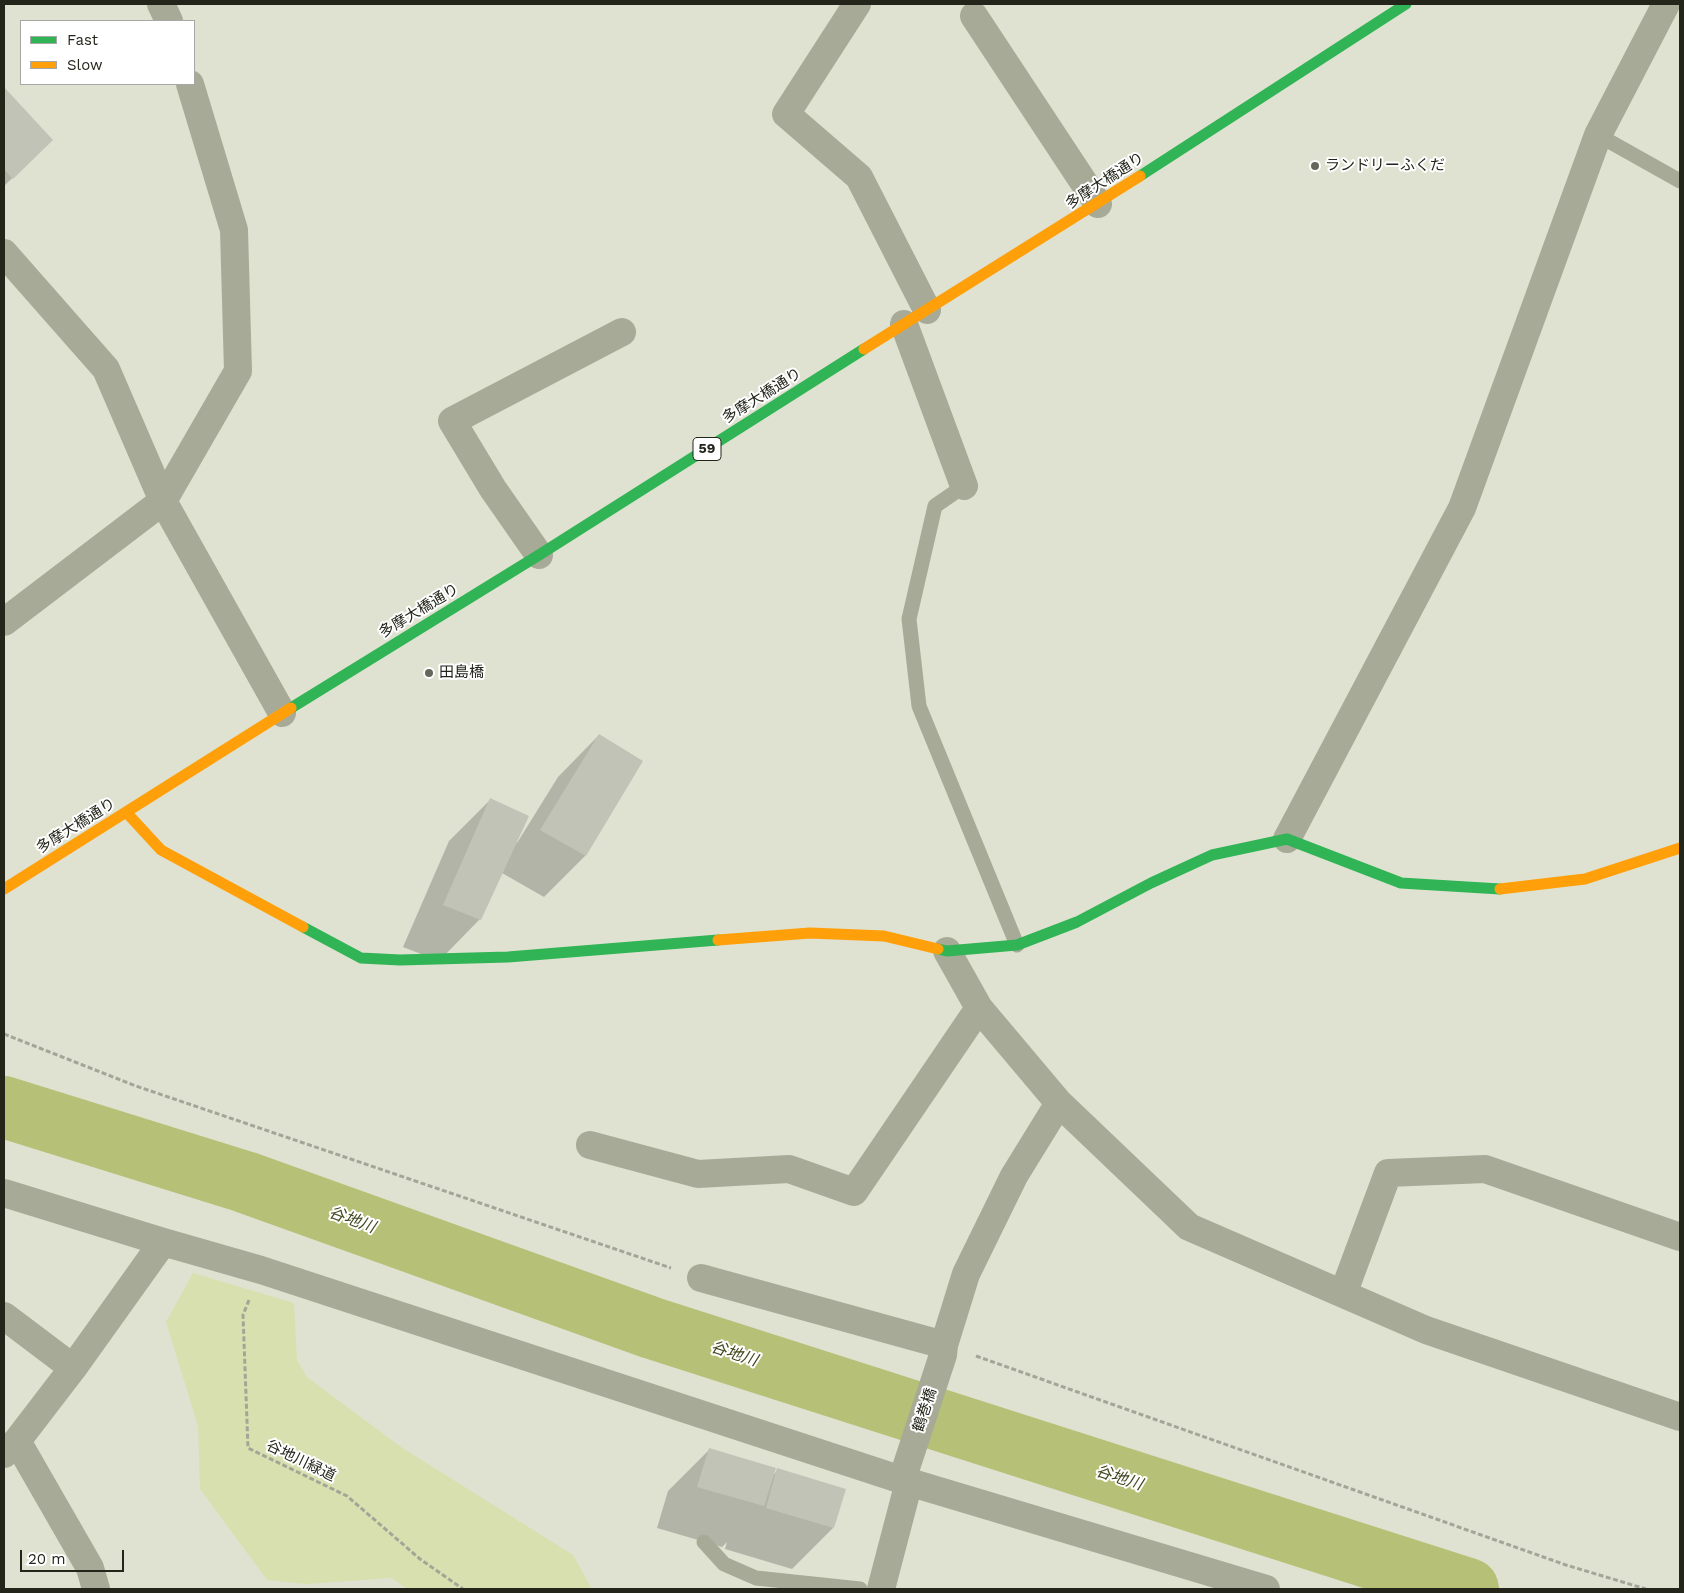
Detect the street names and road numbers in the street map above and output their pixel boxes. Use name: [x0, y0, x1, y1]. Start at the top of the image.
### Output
street label: 多摩大橋通り: [1062, 149, 1148, 213]
street label: 多摩大橋通り: [719, 365, 805, 427]
road number: 59: [693, 438, 721, 460]
street label: 多摩大橋通り: [376, 580, 462, 642]
street label: 多摩大橋通り: [33, 795, 119, 857]
street label: 鶴巻橋: [909, 1386, 941, 1434]
street label: 谷地川緑道: [263, 1436, 339, 1486]

